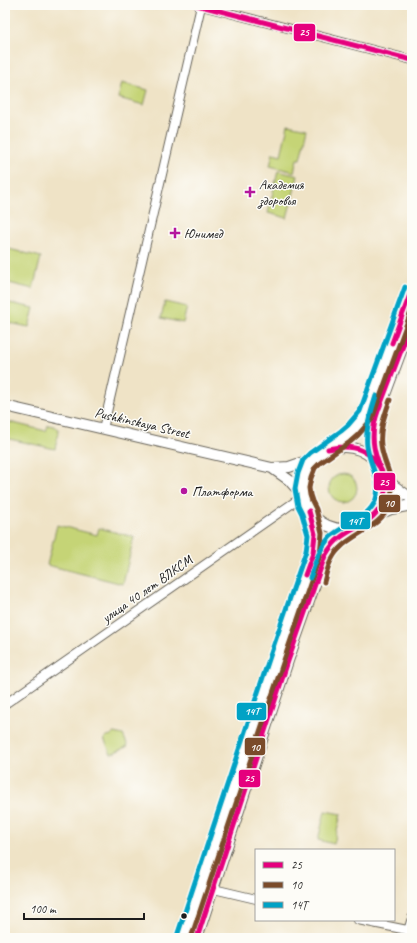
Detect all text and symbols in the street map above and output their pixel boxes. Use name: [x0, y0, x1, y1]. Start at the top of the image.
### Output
line badge: 25: [293, 23, 316, 42]
text: 25: [299, 25, 310, 39]
place label: Академия здоровья: [257, 176, 304, 209]
marker: Академия здоровья: [244, 186, 256, 198]
place label: Юнимед: [184, 225, 224, 242]
marker: Юнимед: [169, 227, 181, 239]
street label: Pushkinskaya Street: [93, 404, 192, 442]
line badge: 25: [373, 472, 396, 491]
text: 25: [379, 475, 390, 489]
place label: Платформа: [192, 483, 254, 500]
marker: Платформа: [179, 486, 189, 496]
line badge: 10: [378, 494, 401, 513]
text: 10: [384, 496, 395, 510]
line badge: 14Т: [340, 511, 371, 530]
text: 14Т: [348, 514, 365, 528]
street label: улица 40 лет ВЛКСМ: [98, 551, 196, 627]
line badge: 14Т: [236, 702, 267, 721]
text: 14Т: [245, 704, 262, 718]
line badge: 10: [244, 737, 266, 756]
text: 10: [250, 740, 261, 754]
line badge: 25: [238, 769, 261, 788]
text: 25: [244, 771, 255, 785]
legend: [255, 849, 395, 921]
text: 25: [291, 857, 302, 873]
text: 10: [291, 877, 303, 893]
scale bar: [24, 895, 144, 921]
text: 14Т: [291, 897, 310, 913]
text: 100 m: [30, 901, 57, 917]
unlabelled marker: [179, 911, 189, 921]

